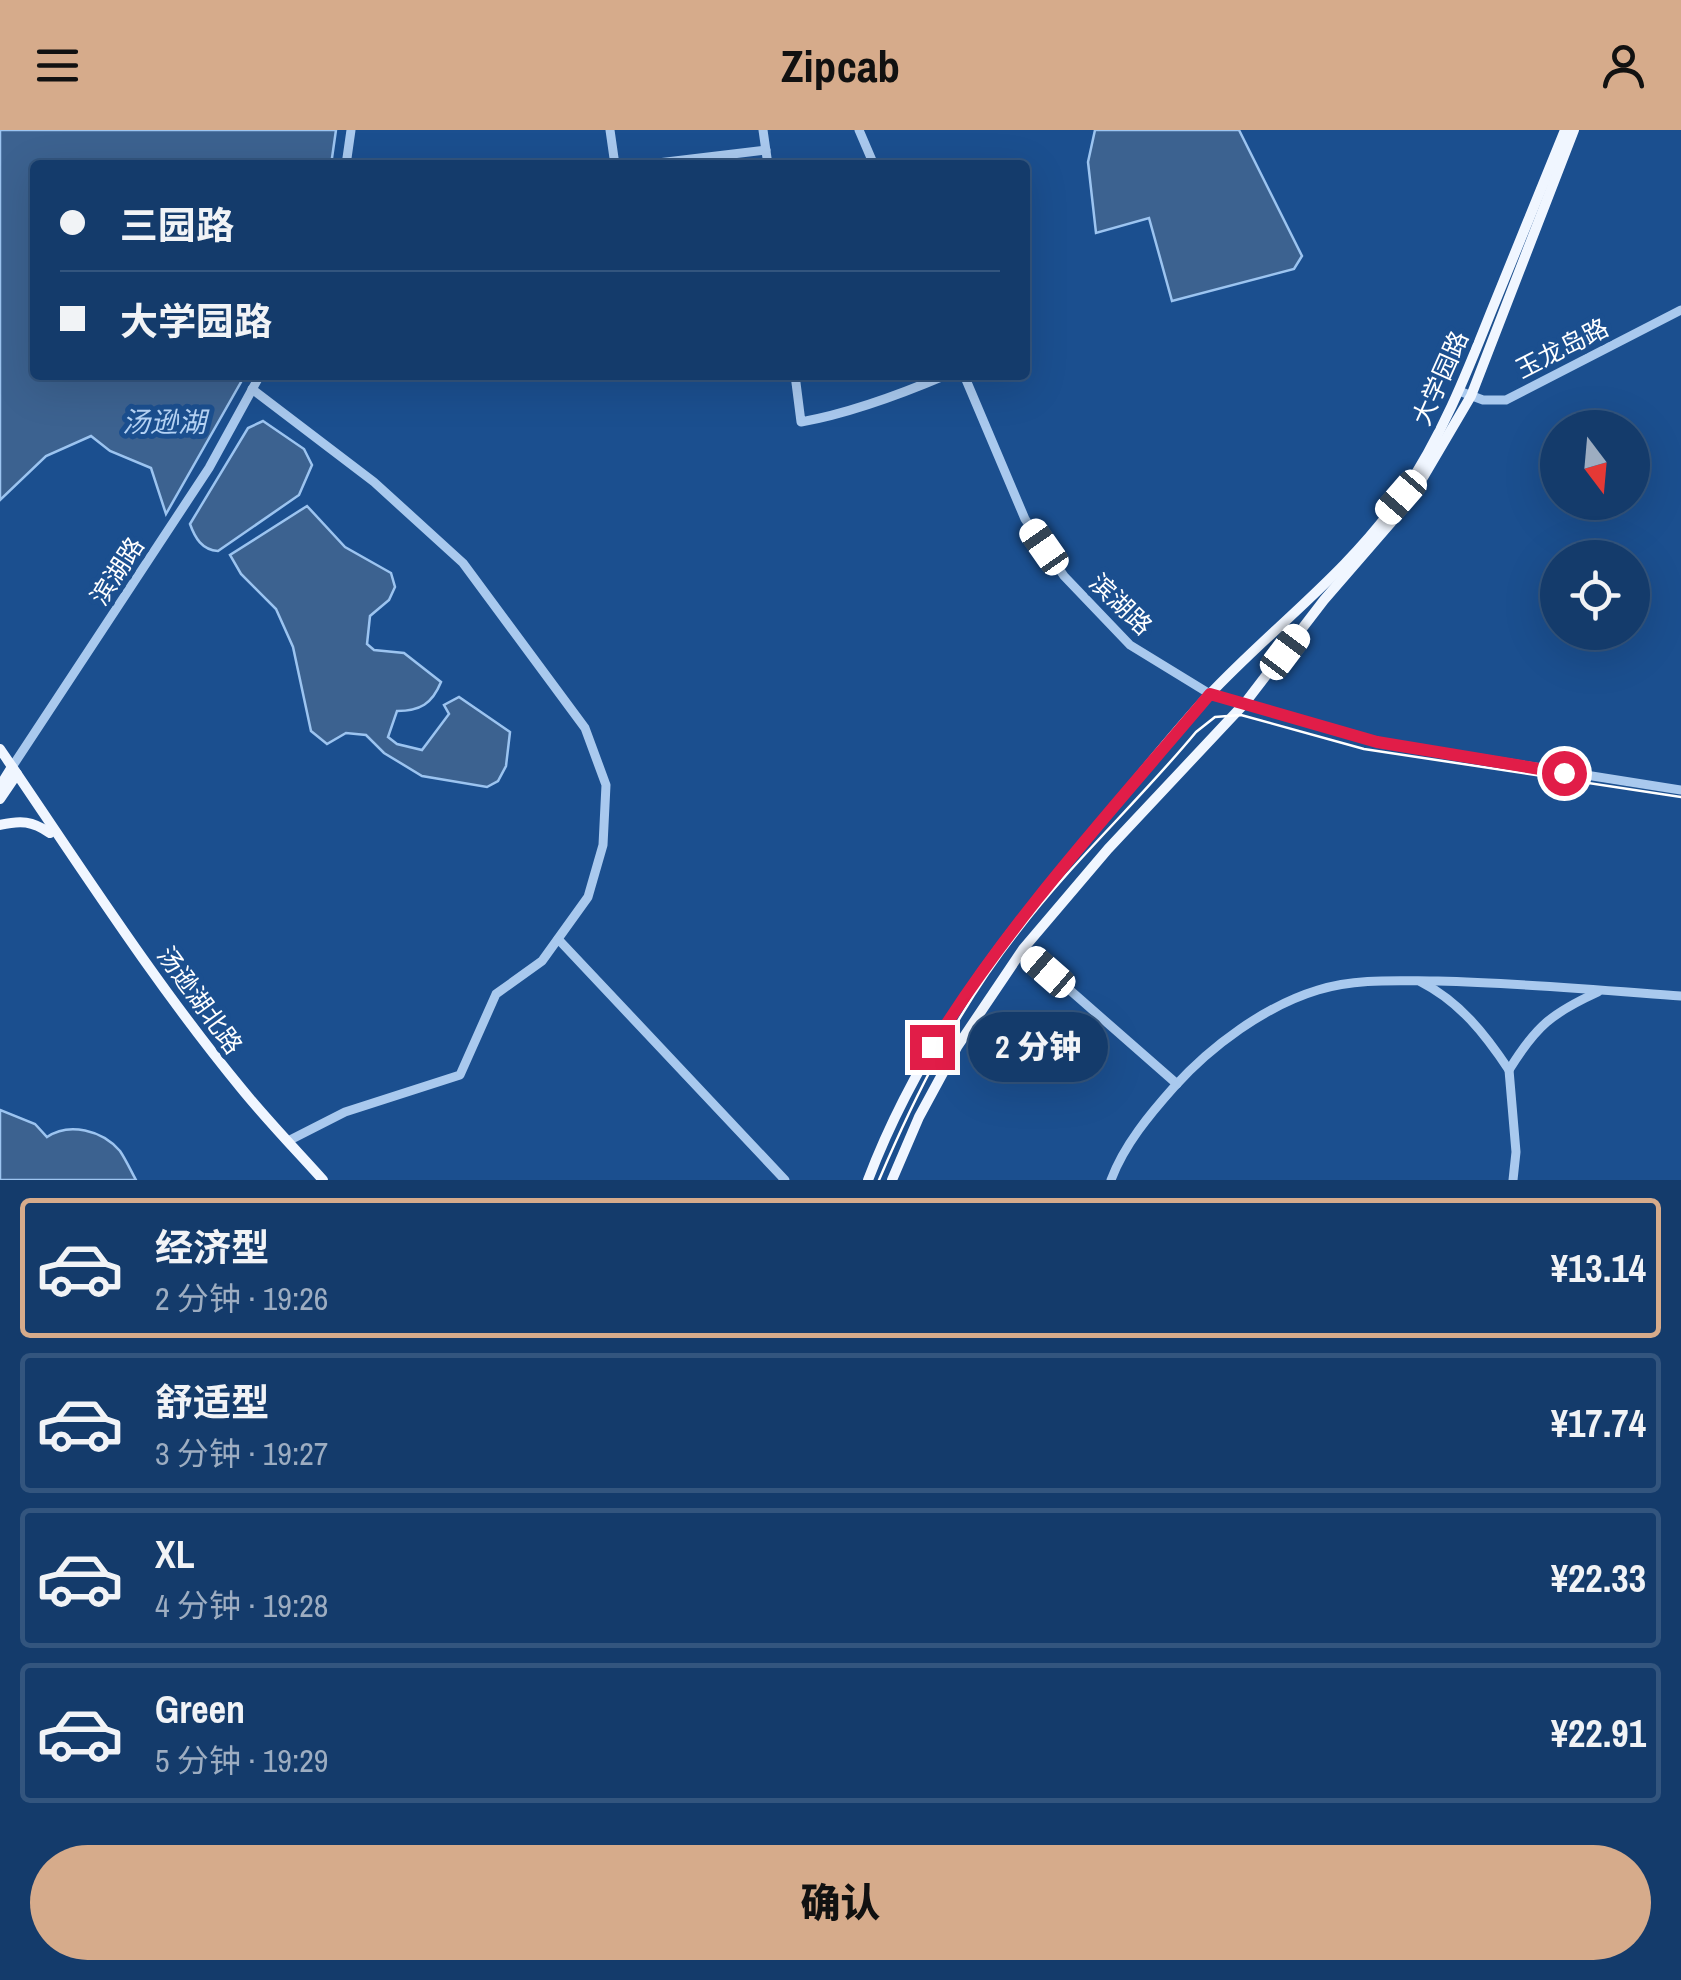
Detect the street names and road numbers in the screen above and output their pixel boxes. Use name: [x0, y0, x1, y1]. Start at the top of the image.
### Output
street label: 玉龙岛路: [1510, 310, 1614, 386]
street label: 大学园路: [1404, 325, 1476, 431]
street label: 滨湖路: [82, 530, 152, 612]
street label: 滨湖路: [1082, 566, 1160, 642]
street label: 汤逊湖北路: [150, 939, 250, 1061]

